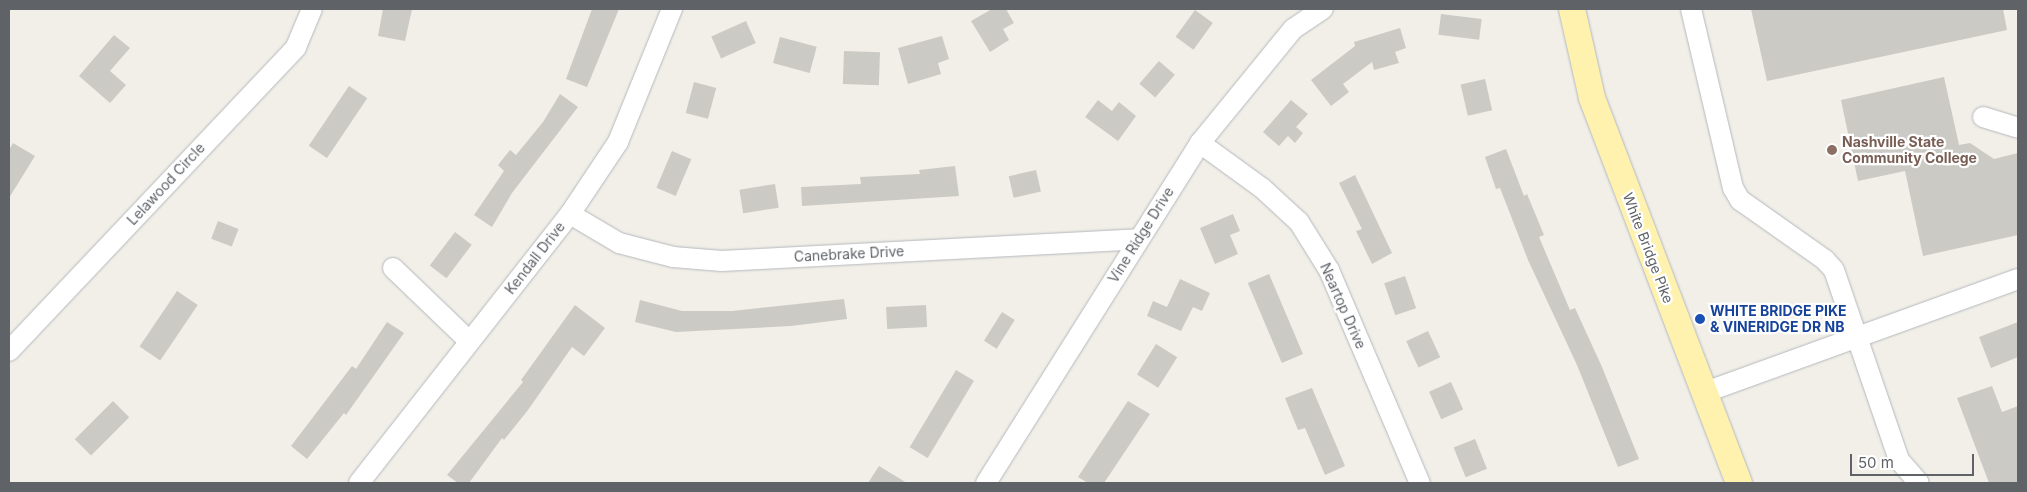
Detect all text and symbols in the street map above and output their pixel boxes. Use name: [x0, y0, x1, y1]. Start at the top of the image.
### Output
place label: Nashville State Community College: [1842, 134, 1977, 166]
street label: Lelawood Circle: [124, 139, 208, 229]
marker: Nashville State Community College: [1826, 144, 1838, 156]
street label: Vine Ridge Drive: [1105, 184, 1177, 286]
street label: White Bridge Pike: [1619, 190, 1677, 306]
street label: Kendall Drive: [502, 218, 568, 298]
street label: Canebrake Drive: [793, 243, 905, 265]
street label: Neartop Drive: [1317, 260, 1369, 352]
place label: WHITE BRIDGE PIKE & VINERIDGE DR NB: [1710, 303, 1846, 336]
marker: WHITE BRIDGE PIKE & VINERIDGE DR NB: [1694, 313, 1706, 325]
scale bar: [1852, 444, 1976, 476]
text: 50 m: [1858, 453, 1894, 472]

